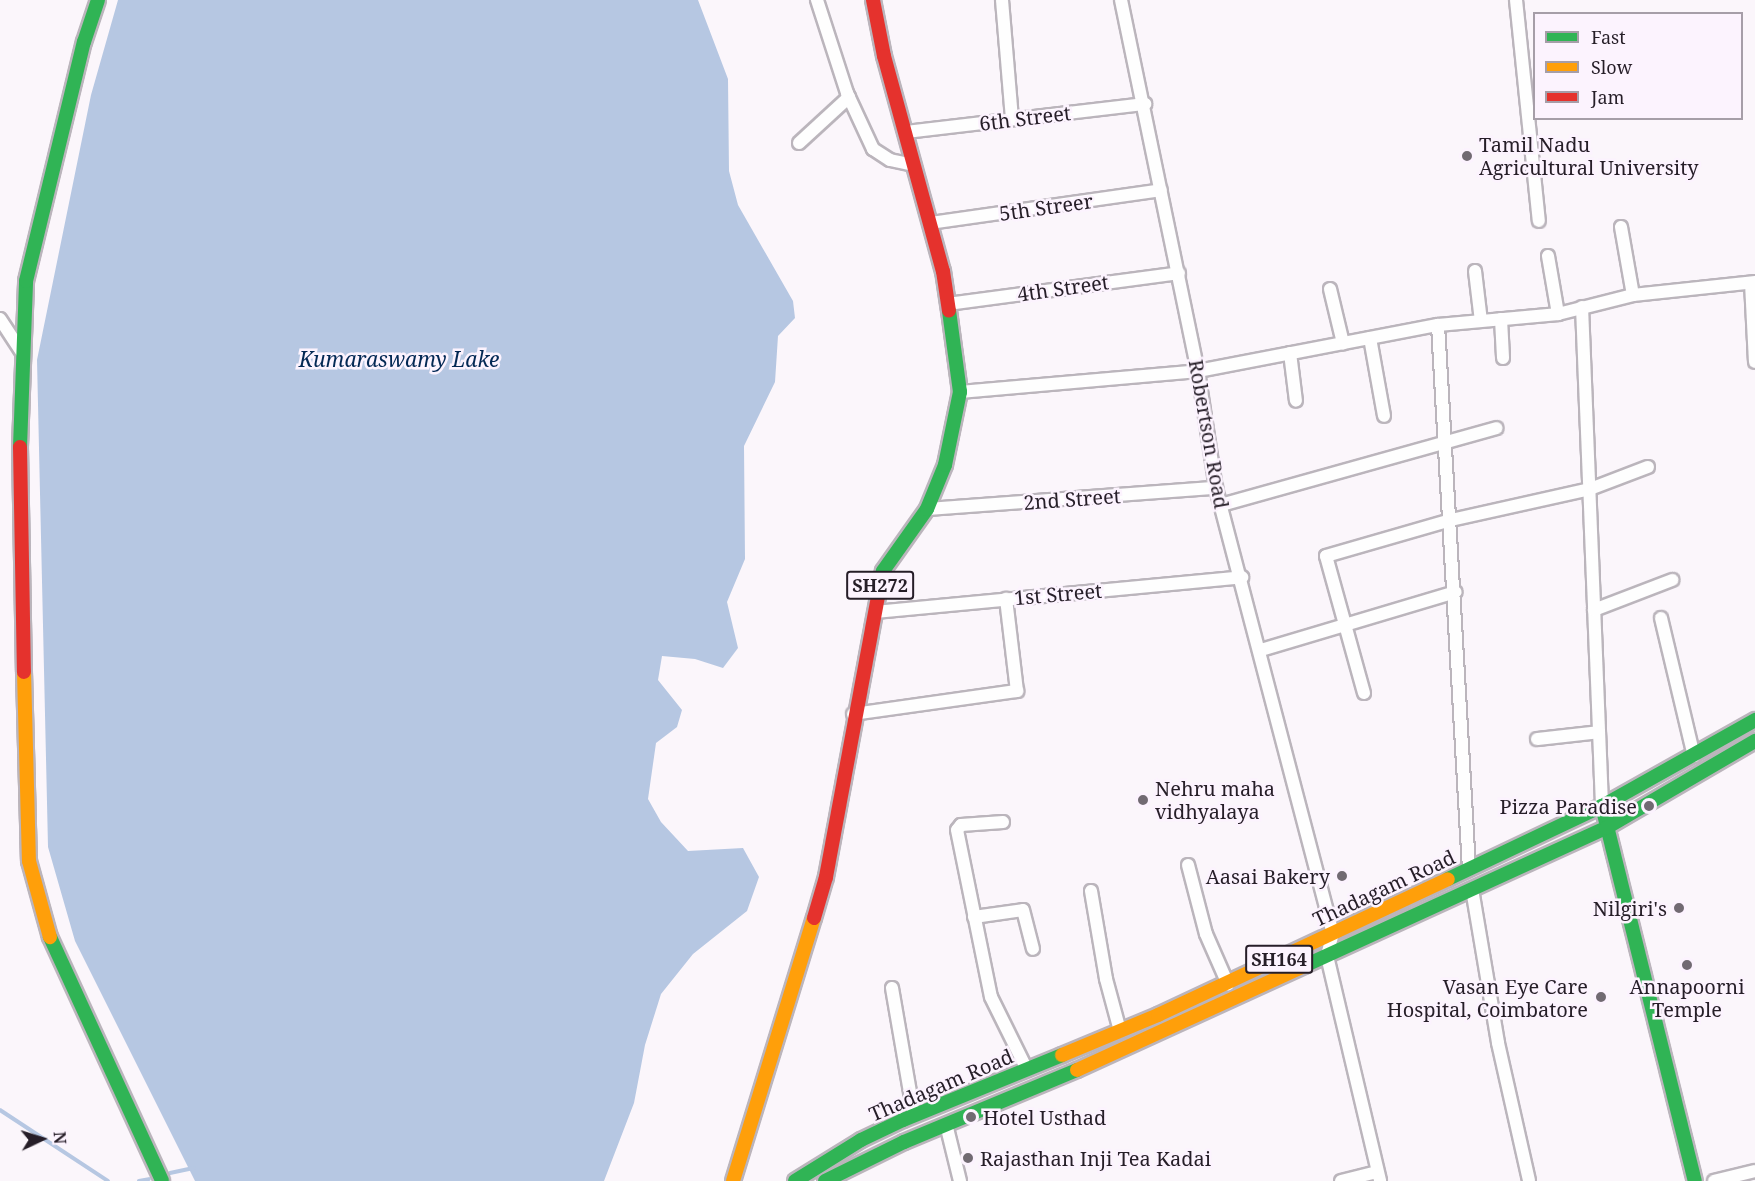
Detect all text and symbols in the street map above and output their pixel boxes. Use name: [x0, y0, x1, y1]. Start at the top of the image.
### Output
legend: [1533, 12, 1743, 120]
text: Fast: [1591, 25, 1626, 49]
text: Slow: [1591, 55, 1632, 79]
text: Jam: [1591, 85, 1625, 109]
street label: 6th Street: [978, 100, 1072, 136]
place label: Tamil Nadu Agricultural University: [1479, 132, 1699, 179]
marker: Tamil Nadu Agricultural University: [1460, 149, 1474, 163]
street label: 5th Streer: [998, 189, 1094, 225]
street label: 4th Street: [1016, 270, 1110, 306]
water label: Kumaraswamy Lake: [299, 346, 499, 372]
street label: Robertson Road: [1184, 358, 1234, 510]
street label: 2nd Street: [1023, 484, 1121, 514]
road number: SH272: [846, 570, 914, 600]
street label: 1st Street: [1013, 578, 1103, 610]
place label: Nehru maha vidhyalaya: [1155, 777, 1275, 824]
marker: Nehru maha vidhyalaya: [1136, 793, 1150, 807]
place label: Pizza Paradise: [1500, 794, 1637, 818]
marker: Pizza Paradise: [1642, 799, 1656, 813]
street label: Thadagam Road: [1309, 845, 1459, 931]
place label: Aasai Bakery: [1206, 864, 1330, 888]
marker: Aasai Bakery: [1335, 869, 1349, 883]
place label: Nilgiri's: [1593, 896, 1667, 920]
marker: Nilgiri's: [1672, 901, 1686, 915]
road number: SH164: [1244, 944, 1314, 974]
marker: Annapoorni Temple: [1680, 958, 1694, 972]
place label: Vasan Eye Care Hospital, Coimbatore: [1387, 974, 1588, 1021]
place label: Annapoorni Temple: [1629, 975, 1745, 1022]
marker: Vasan Eye Care Hospital, Coimbatore: [1592, 988, 1610, 1006]
street label: Thadagam Road: [865, 1044, 1017, 1126]
place label: Hotel Usthad: [983, 1105, 1106, 1129]
north arrow: [12, 1109, 72, 1169]
marker: Hotel Usthad: [964, 1110, 978, 1124]
text: N: [49, 1131, 71, 1145]
place label: Rajasthan Inji Tea Kadai: [980, 1146, 1211, 1170]
marker: Rajasthan Inji Tea Kadai: [961, 1151, 975, 1165]

